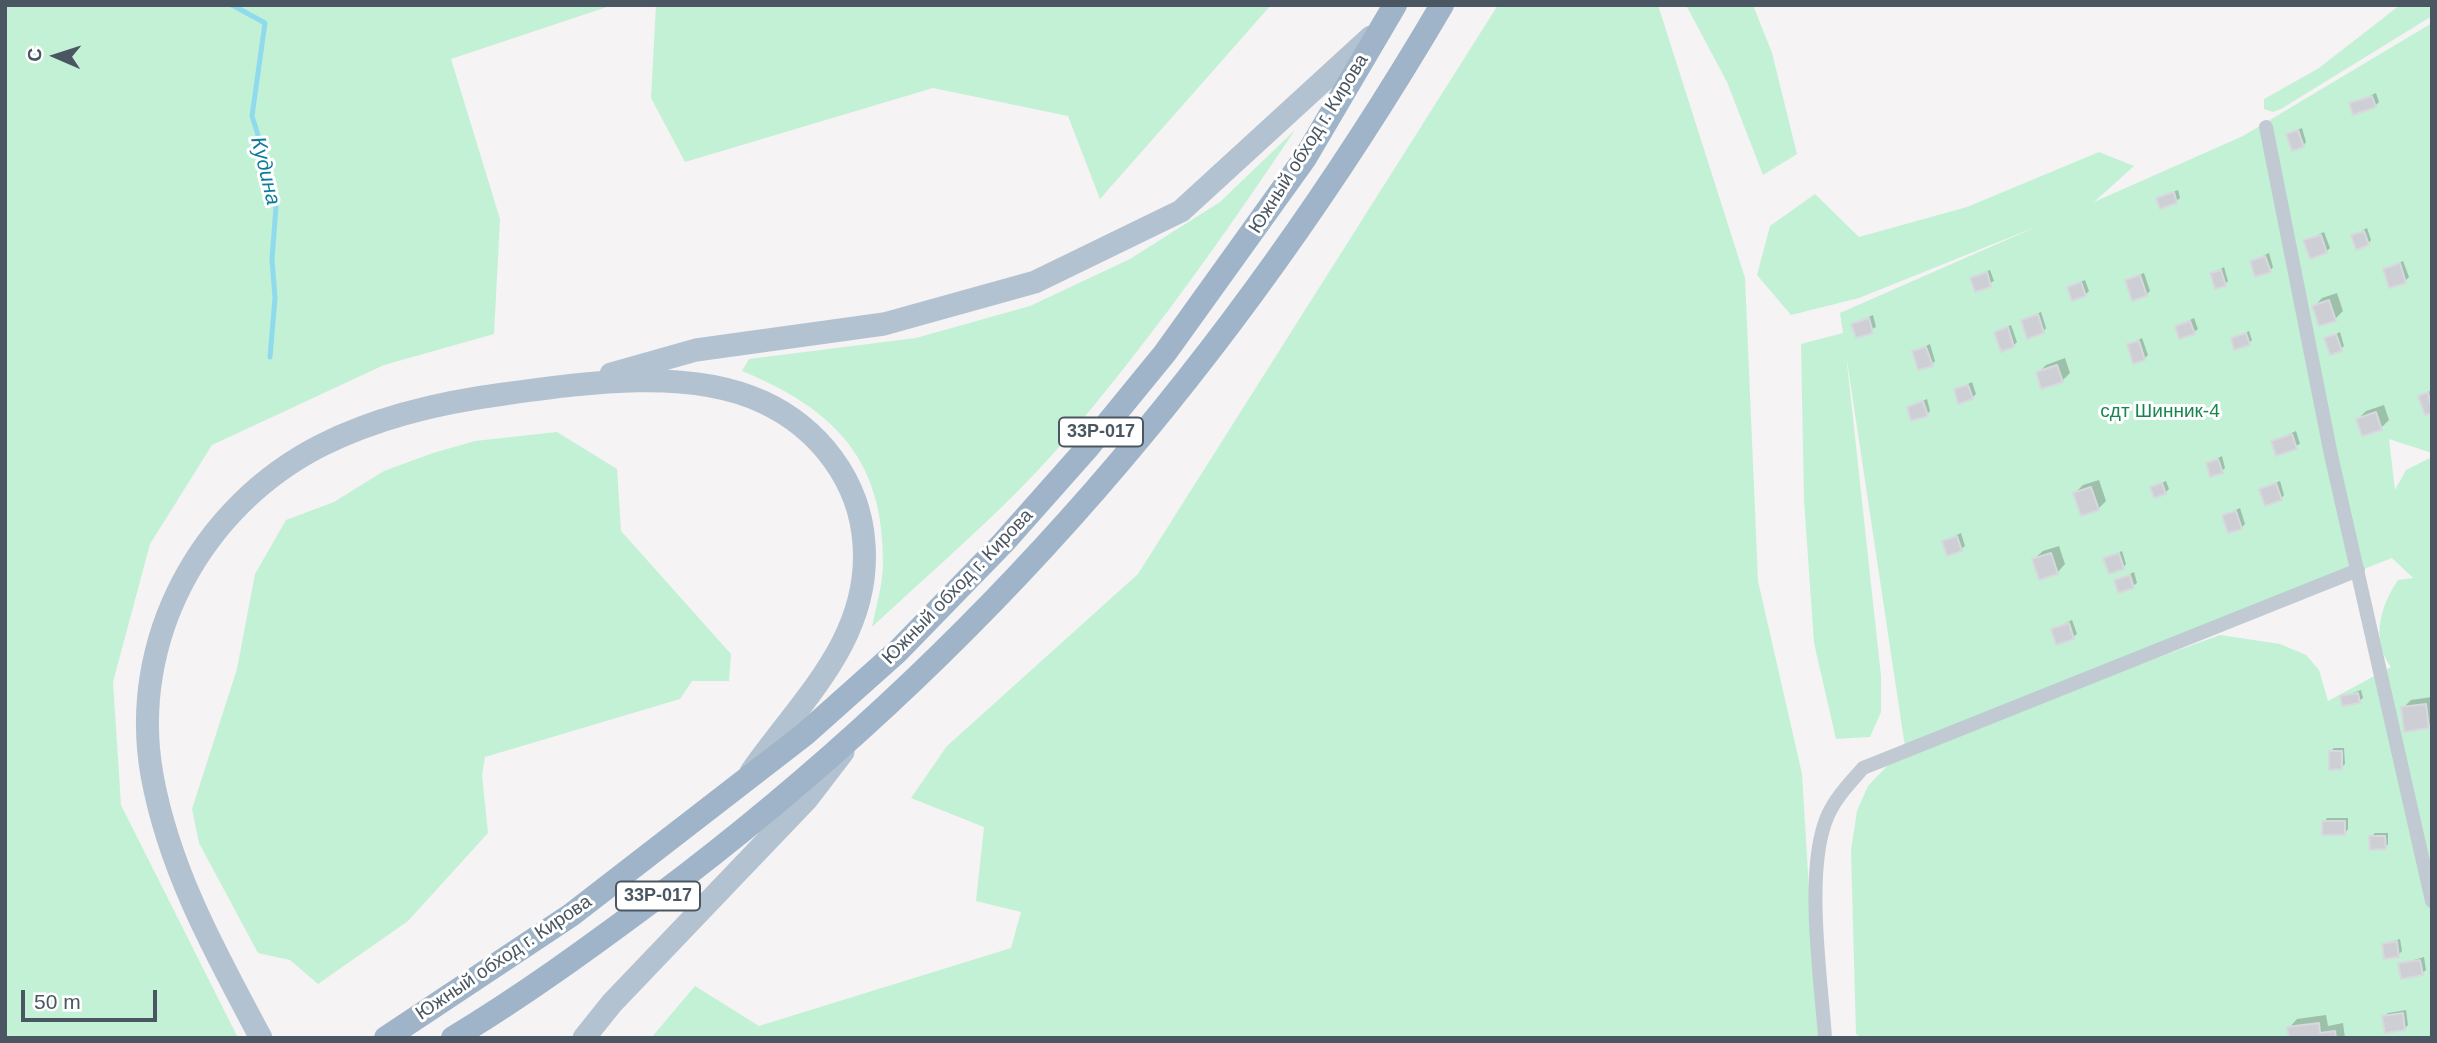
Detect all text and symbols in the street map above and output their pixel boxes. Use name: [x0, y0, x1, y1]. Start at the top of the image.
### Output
north arrow: [21, 21, 91, 91]
text: С: [24, 47, 45, 62]
street label: Южный обход г. Кирова: [1244, 50, 1374, 238]
water label: Кудина: [244, 134, 286, 208]
park label: сдт Шинник-4: [2100, 401, 2220, 423]
road number: 33Р-017: [1059, 418, 1143, 446]
street label: Южный обход г. Кирова: [878, 505, 1038, 669]
road number: 33Р-017: [616, 882, 700, 911]
street label: Южный обход г. Кирова: [412, 891, 596, 1025]
scale bar: [24, 976, 161, 1020]
text: 50 m: [34, 990, 81, 1013]

